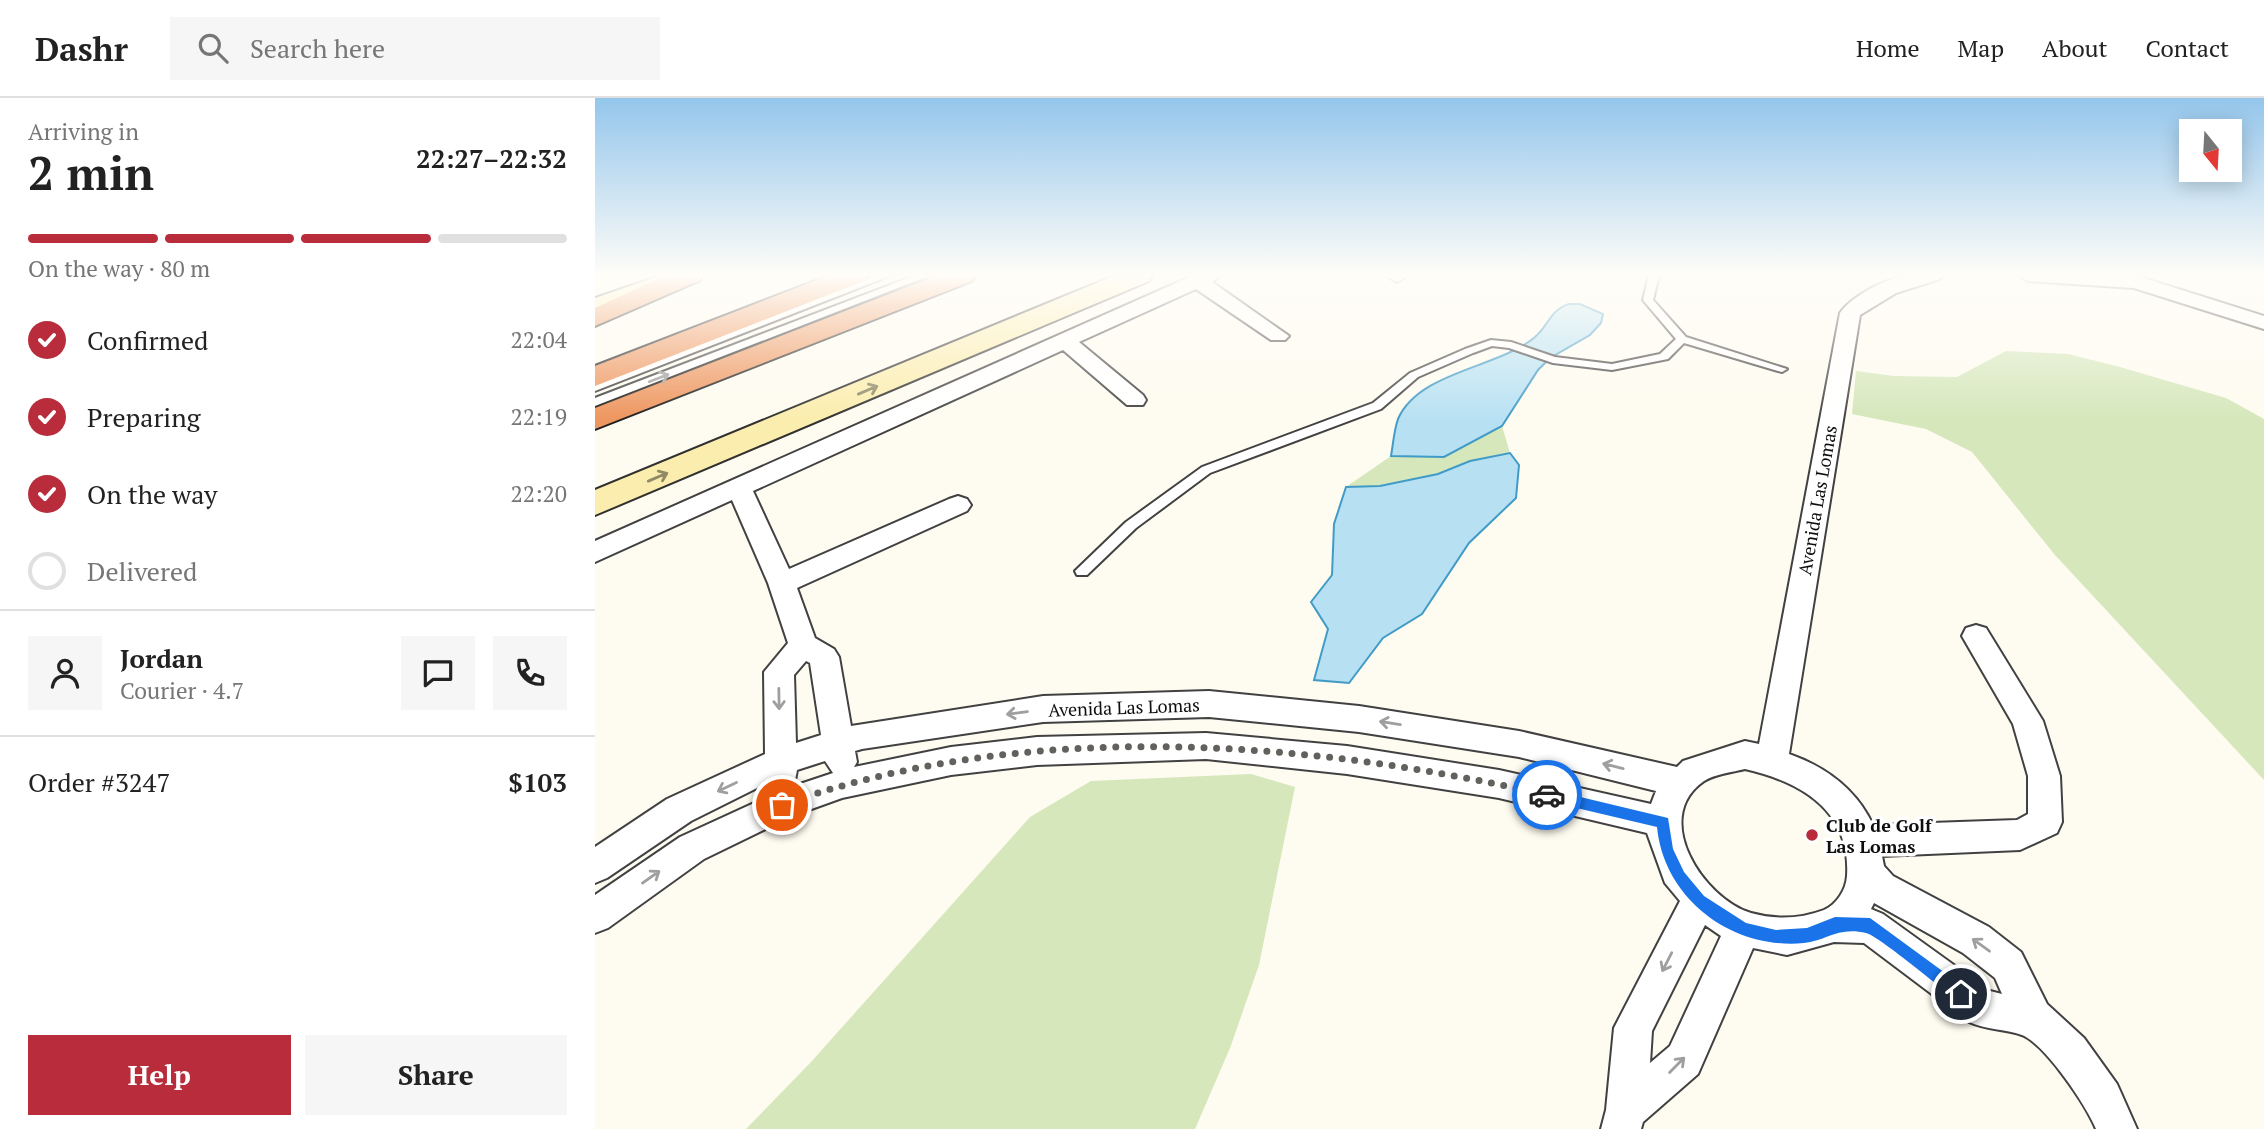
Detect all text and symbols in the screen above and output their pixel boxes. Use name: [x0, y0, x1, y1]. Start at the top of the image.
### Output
search box: [170, 17, 660, 80]
text: Dashr: [35, 27, 128, 70]
icon: search: [194, 29, 232, 67]
text: Search here: [250, 31, 385, 65]
text: Home: [1856, 32, 1920, 64]
text: Map: [1958, 32, 2004, 64]
text: About: [2042, 32, 2108, 64]
text: Contact: [2146, 32, 2229, 64]
text: Arriving in: [28, 116, 139, 147]
north arrow: [2179, 119, 2242, 182]
map controls: [2179, 119, 2242, 182]
text: 22:27–22:32: [416, 141, 567, 175]
text: 2 min: [28, 142, 154, 203]
text: On the way · 80 m: [28, 253, 210, 284]
icon: check: [28, 321, 66, 359]
text: Confirmed: [87, 323, 208, 357]
text: 22:04: [510, 324, 567, 355]
one-way arrow: [647, 370, 669, 383]
one-way arrow: [857, 383, 878, 396]
icon: check: [28, 398, 66, 436]
text: Preparing: [87, 400, 200, 434]
text: 22:19: [510, 401, 567, 432]
street label: Avenida Las Lomas: [1792, 423, 1842, 577]
one-way arrow: [647, 470, 668, 483]
icon: check: [28, 475, 66, 513]
text: On the way: [87, 477, 218, 511]
text: 22:20: [510, 478, 567, 509]
text: Delivered: [87, 554, 197, 588]
button: person: [28, 636, 102, 710]
button: chat: [401, 636, 475, 710]
button: phone: [493, 636, 567, 710]
text: Jordan: [120, 641, 203, 675]
text: Courier · 4.7: [120, 675, 244, 706]
one-way arrow: [772, 687, 786, 710]
street label: Avenida Las Lomas: [1048, 692, 1200, 722]
one-way arrow: [1006, 707, 1028, 720]
one-way arrow: [1379, 717, 1401, 730]
one-way arrow: [1602, 759, 1625, 772]
courier: [1512, 760, 1582, 830]
text: Order #3247: [28, 765, 170, 799]
text: $103: [508, 765, 567, 799]
pin: [752, 775, 812, 835]
icon: car: [1528, 776, 1566, 814]
one-way arrow: [717, 781, 738, 794]
icon: bag: [763, 786, 801, 824]
place label: Club de Golf Las Lomas: [1826, 813, 1933, 858]
marker: Club de Golf Las Lomas: [1804, 827, 1820, 843]
one-way arrow: [641, 870, 660, 884]
one-way arrow: [1972, 937, 1991, 952]
one-way arrow: [1660, 951, 1674, 972]
pin: [1931, 964, 1991, 1024]
icon: home: [1942, 975, 1980, 1013]
button: Help: [28, 1035, 291, 1115]
button: Share: [305, 1035, 567, 1115]
one-way arrow: [1669, 1056, 1686, 1073]

